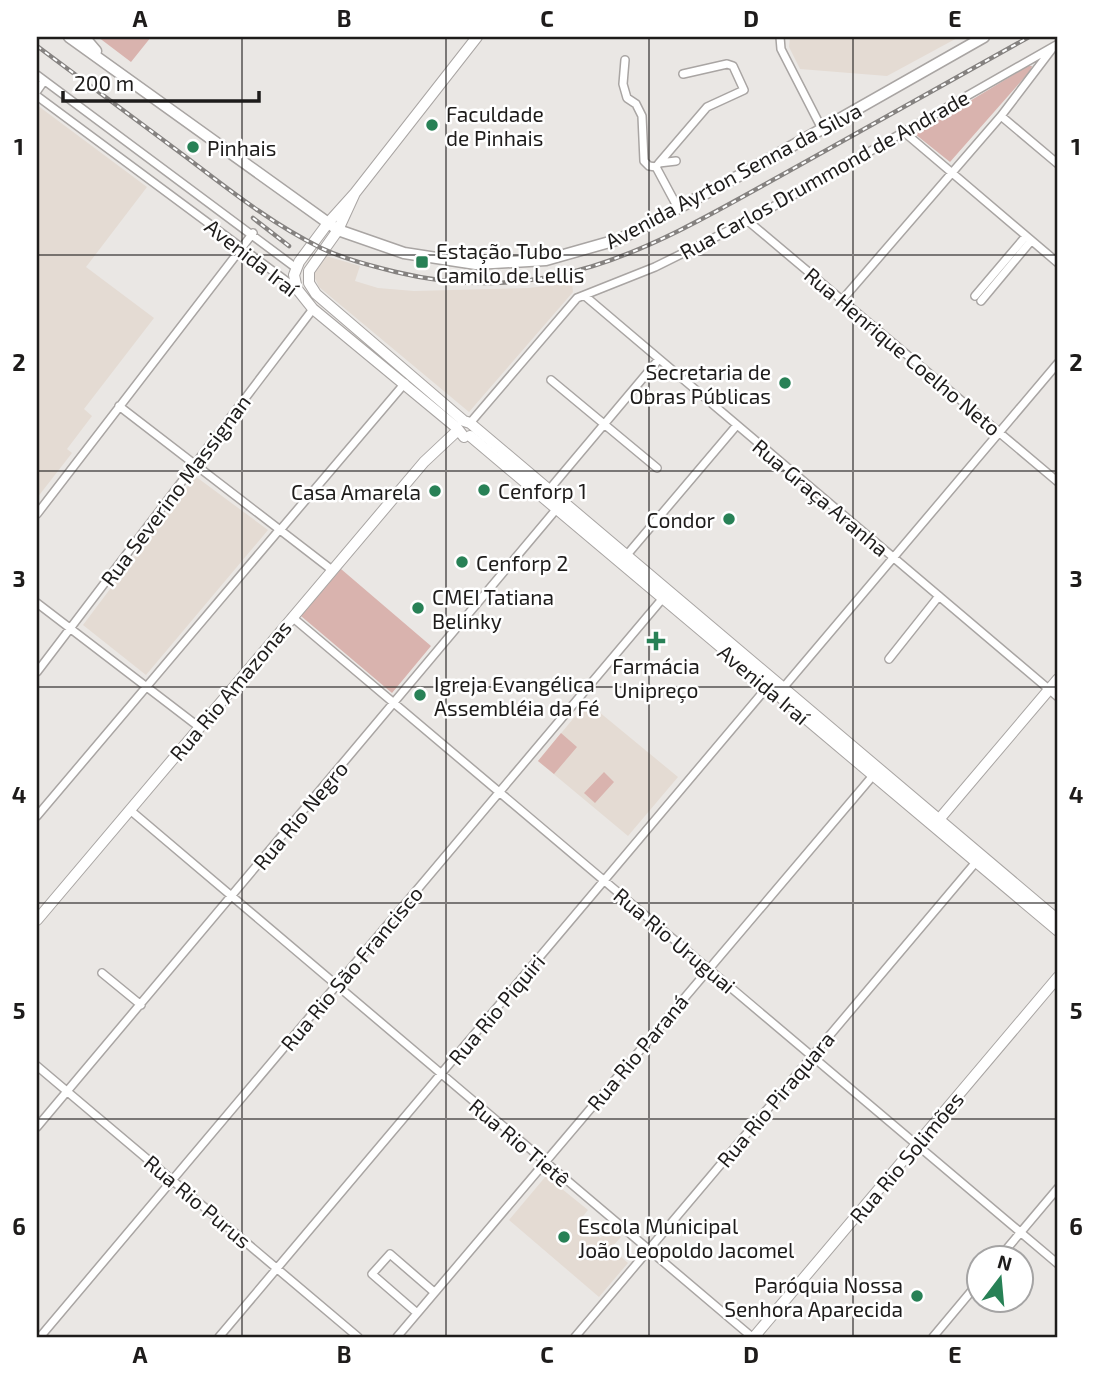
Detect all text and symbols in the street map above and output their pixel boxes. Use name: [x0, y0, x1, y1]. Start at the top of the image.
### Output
text: A: [132, 4, 148, 32]
text: B: [337, 4, 351, 32]
text: C: [540, 4, 554, 32]
text: D: [743, 4, 759, 32]
text: E: [948, 4, 962, 32]
scale bar: [63, 60, 259, 104]
text: 200 m: [74, 70, 134, 95]
street label: Rua Carlos Drummond de Andrade: [675, 84, 973, 264]
street label: Avenida Ayrton Senna da Silva: [601, 97, 865, 253]
place label: Faculdade de Pinhais: [446, 101, 544, 150]
marker: Faculdade de Pinhais: [424, 117, 440, 133]
text: 1: [14, 132, 24, 160]
text: 1: [1071, 132, 1081, 160]
place label: Pinhais: [207, 135, 276, 160]
marker: Pinhais: [185, 139, 201, 155]
street label: Avenida Iraí: [200, 213, 304, 302]
place label: Estação Tubo Camilo de Lellis: [436, 238, 584, 287]
marker: Estação Tubo Camilo de Lellis: [414, 254, 430, 270]
street label: Rua Henrique Coelho Neto: [800, 262, 1006, 440]
text: 2: [12, 348, 26, 376]
text: 2: [1069, 348, 1083, 376]
place label: Secretaria de Obras Públicas: [629, 359, 771, 408]
marker: Secretaria de Obras Públicas: [777, 375, 793, 391]
street label: Rua Severino Massignan: [95, 389, 255, 591]
street label: Rua Graça Aranha: [747, 433, 894, 562]
place label: Cenforp 1: [498, 478, 587, 503]
place label: Casa Amarela: [291, 479, 421, 504]
marker: Cenforp 1: [476, 482, 492, 498]
marker: Casa Amarela: [427, 483, 443, 499]
place label: Condor: [647, 507, 716, 532]
marker: Condor: [721, 511, 737, 527]
place label: Cenforp 2: [476, 550, 568, 575]
marker: Cenforp 2: [454, 554, 470, 570]
text: 3: [12, 564, 26, 592]
text: 3: [1069, 564, 1083, 592]
place label: CMEI Tatiana Belinky: [432, 584, 554, 633]
marker: CMEI Tatiana Belinky: [410, 600, 426, 616]
street label: Rua Rio Amazonas: [164, 615, 296, 765]
marker: Farmácia Unipreço: [648, 633, 664, 649]
street label: Avenida Iraí: [713, 639, 815, 730]
place label: Farmácia Unipreço: [612, 653, 700, 704]
place label: Igreja Evangélica Assembléia da Fé: [434, 671, 599, 720]
marker: Igreja Evangélica Assembléia da Fé: [412, 687, 428, 703]
street label: Rua Rio Negro: [247, 756, 353, 874]
text: 4: [12, 780, 26, 808]
text: 4: [1069, 780, 1083, 808]
street label: Rua Rio São Francisco: [275, 881, 427, 1055]
street label: Rua Rio Uruguai: [609, 882, 741, 998]
street label: Rua Rio Piquiri: [443, 949, 549, 1069]
street label: Rua Rio Paraná: [581, 989, 693, 1115]
text: 5: [13, 996, 25, 1024]
text: 5: [1070, 996, 1082, 1024]
street label: Rua Rio Piraquara: [711, 1026, 839, 1172]
street label: Rua Rio Solimões: [844, 1086, 968, 1228]
street label: Rua Rio Tietê: [465, 1093, 575, 1191]
street label: Rua Rio Purus: [140, 1149, 256, 1253]
text: 6: [12, 1212, 26, 1240]
text: 6: [1069, 1212, 1083, 1240]
place label: Escola Municipal João Leopoldo Jacomel: [578, 1213, 795, 1262]
marker: Escola Municipal João Leopoldo Jacomel: [556, 1229, 572, 1245]
north arrow: [965, 1244, 1036, 1314]
text: N: [995, 1249, 1015, 1275]
place label: Paróquia Nossa Senhora Aparecida: [724, 1272, 903, 1321]
marker: Paróquia Nossa Senhora Aparecida: [909, 1288, 925, 1304]
text: A: [132, 1340, 148, 1368]
text: B: [337, 1340, 351, 1368]
text: C: [540, 1340, 554, 1368]
text: D: [743, 1340, 759, 1368]
text: E: [948, 1340, 962, 1368]

